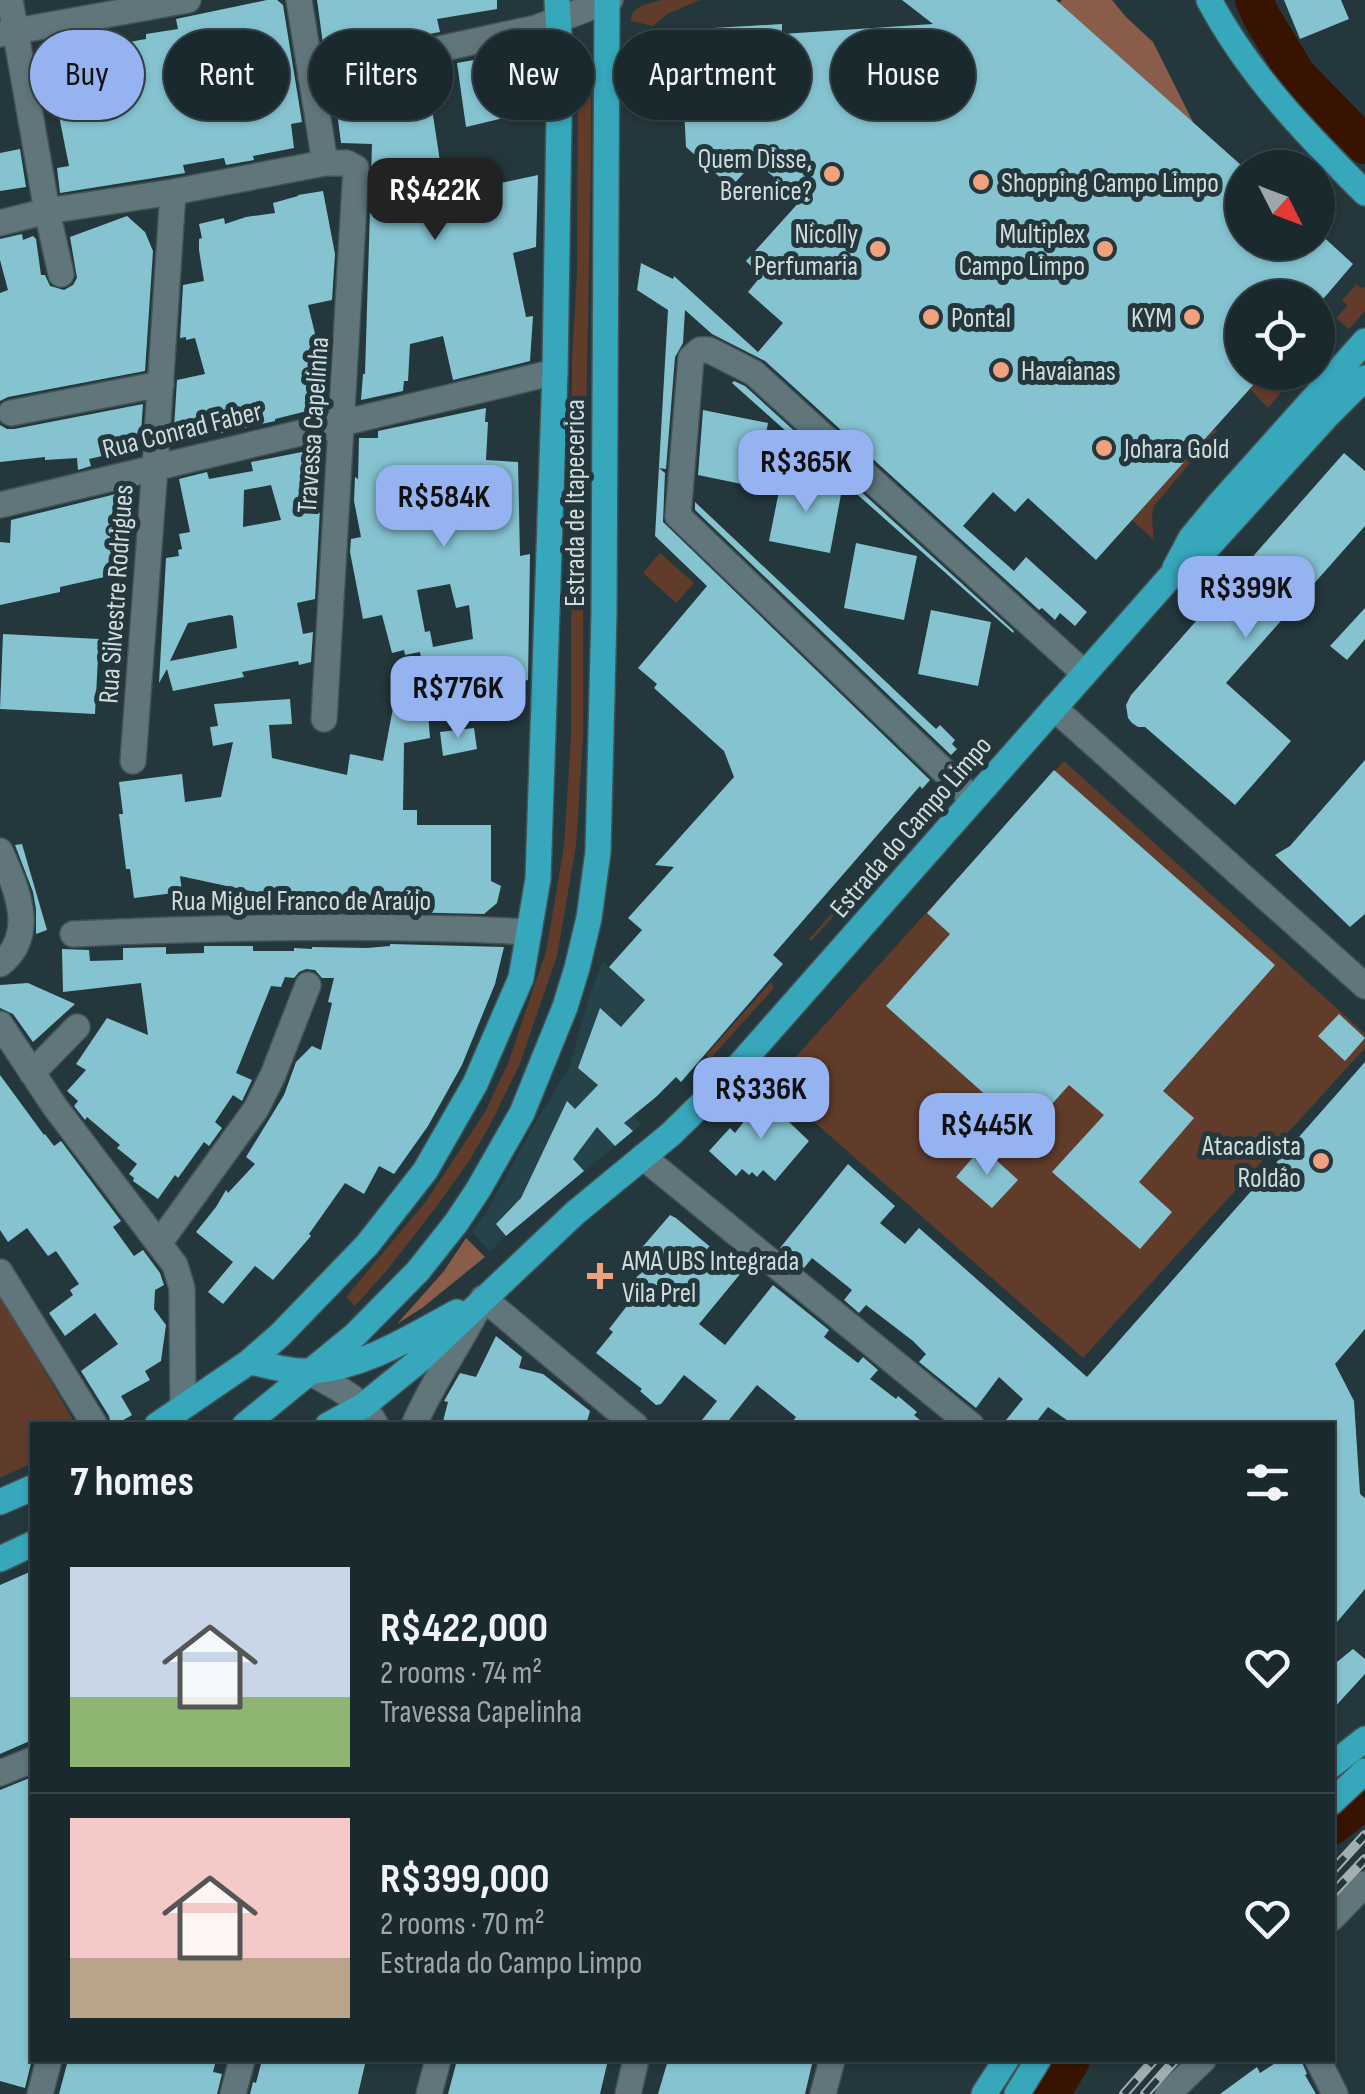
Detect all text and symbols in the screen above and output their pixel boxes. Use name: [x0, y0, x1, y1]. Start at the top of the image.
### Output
chip: Buy: [30, 30, 144, 120]
chip: Rent: [164, 30, 289, 120]
chip: Filters: [309, 30, 453, 120]
chip: New: [473, 30, 594, 120]
chip: Apartment: [614, 30, 811, 120]
chip: House: [831, 30, 975, 120]
place label: Quem Disse, Berenice?: [697, 143, 812, 208]
north arrow: [1225, 150, 1335, 260]
map controls: [1225, 150, 1335, 390]
pin: R$422K: [354, 158, 516, 243]
marker: Quem Disse, Berenice?: [821, 163, 843, 185]
place label: Shopping Campo Limpo: [1001, 167, 1219, 200]
text: R$422K: [390, 171, 480, 210]
marker: Shopping Campo Limpo: [970, 171, 992, 193]
place label: Nicolly Perfumaria: [754, 218, 858, 283]
place label: Multiplex Campo Limpo: [959, 218, 1085, 283]
marker: Nicolly Perfumaria: [867, 238, 889, 260]
marker: Multiplex Campo Limpo: [1094, 238, 1116, 260]
button: locate: [1225, 280, 1335, 390]
place label: Pontal: [951, 302, 1011, 335]
place label: KYM: [1131, 302, 1172, 335]
marker: Pontal: [920, 306, 942, 328]
marker: KYM: [1181, 306, 1203, 328]
street label: Travessa Capelinha: [291, 336, 336, 514]
place label: Havaianas: [1021, 355, 1116, 388]
marker: Havaianas: [990, 359, 1012, 381]
street label: Rua Conrad Faber: [99, 395, 265, 466]
street label: Estrada de Itapecerica: [559, 399, 592, 607]
pin: R$365K: [725, 430, 887, 515]
place label: Johara Gold: [1123, 433, 1229, 466]
marker: Johara Gold: [1093, 437, 1115, 459]
text: R$365K: [760, 443, 852, 482]
pin: R$584K: [363, 465, 525, 550]
text: R$584K: [398, 478, 490, 517]
street label: Rua Silvestre Rodrigues: [92, 484, 141, 705]
pin: R$399K: [1165, 556, 1327, 641]
text: R$399K: [1200, 569, 1292, 608]
pin: R$776K: [377, 656, 539, 741]
text: R$776K: [413, 669, 503, 708]
street label: Estrada do Campo Limpo: [823, 730, 999, 924]
street label: Rua Miguel Franco de Araújo: [171, 885, 431, 918]
pin: R$336K: [680, 1057, 842, 1142]
text: R$336K: [715, 1070, 807, 1109]
pin: R$445K: [906, 1093, 1068, 1178]
text: R$445K: [941, 1106, 1033, 1145]
place label: Atacadista Roldão: [1201, 1130, 1301, 1195]
marker: Atacadista Roldão: [1310, 1150, 1332, 1172]
place label: AMA UBS Integrada Vila Prel: [621, 1245, 799, 1310]
marker: AMA UBS Integrada Vila Prel: [587, 1263, 613, 1289]
icon: filters: [1240, 1455, 1295, 1510]
text: 7 homes: [70, 1457, 194, 1508]
text: R$422,000: [380, 1603, 548, 1654]
icon: home: [150, 1607, 270, 1727]
icon: heart: [1240, 1640, 1295, 1695]
text: 2 rooms · 74 m²: [380, 1654, 542, 1693]
text: Travessa Capelinha: [380, 1693, 582, 1732]
text: R$399,000: [380, 1854, 550, 1905]
icon: home: [150, 1858, 270, 1978]
icon: heart: [1240, 1891, 1295, 1946]
text: 2 rooms · 70 m²: [380, 1905, 545, 1944]
text: Estrada do Campo Limpo: [380, 1944, 642, 1983]

